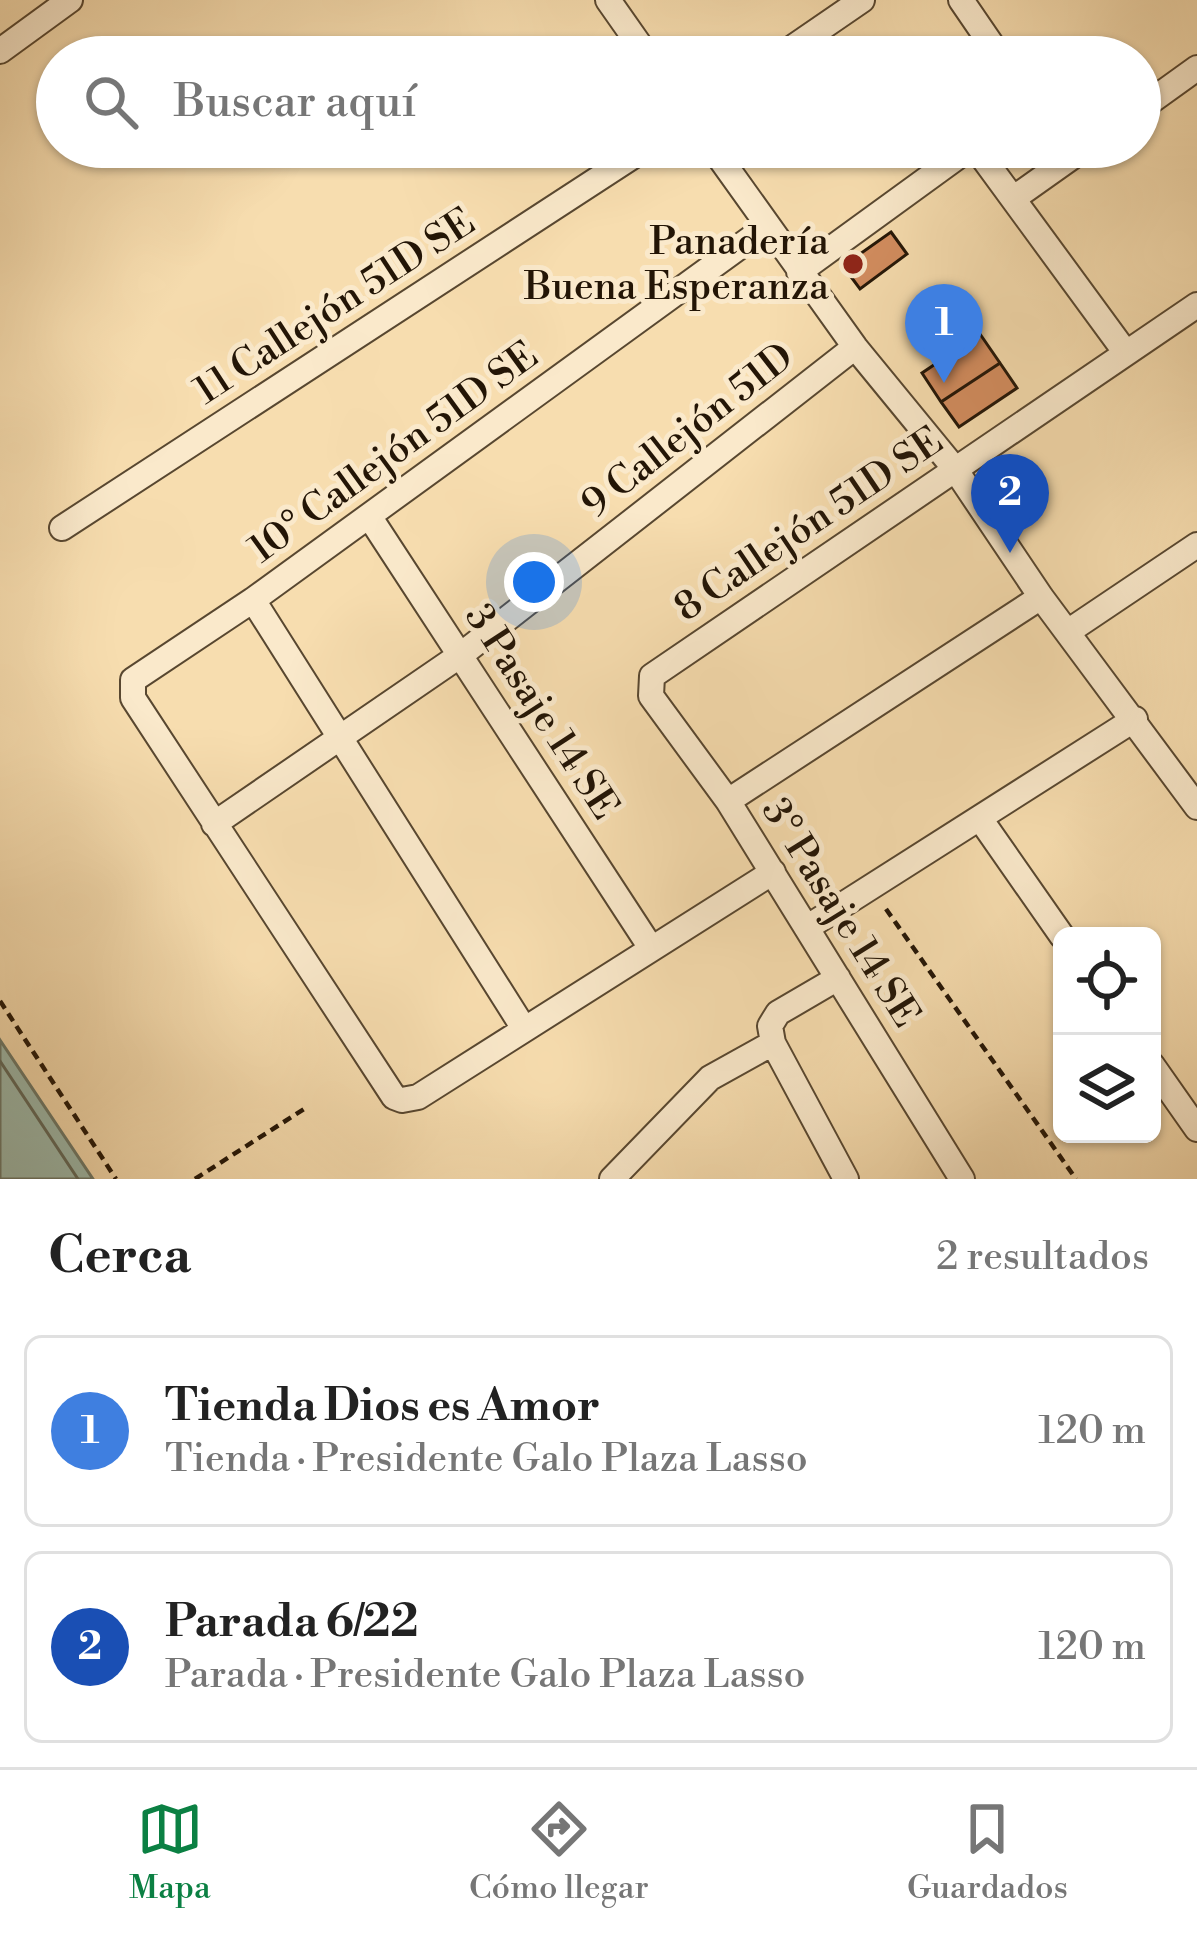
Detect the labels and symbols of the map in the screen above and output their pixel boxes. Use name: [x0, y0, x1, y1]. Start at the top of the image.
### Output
street label: 11 Callejón 51D SE: [186, 198, 484, 416]
place label: Panadería Buena Esperanza: [523, 218, 829, 312]
marker: Panadería Buena Esperanza: [840, 251, 866, 277]
pin: 1: [905, 284, 983, 383]
street label: 10° Callejón 51D SE: [240, 332, 548, 574]
street label: 9 Callejón 51D: [572, 333, 804, 529]
street label: 8 Callejón 51D SE: [665, 417, 953, 633]
pin: 2: [971, 454, 1049, 553]
your location: [504, 552, 564, 612]
street label: 3 Pasaje 14 SE: [453, 595, 629, 829]
street label: 3° Pasaje 14 SE: [750, 789, 930, 1037]

